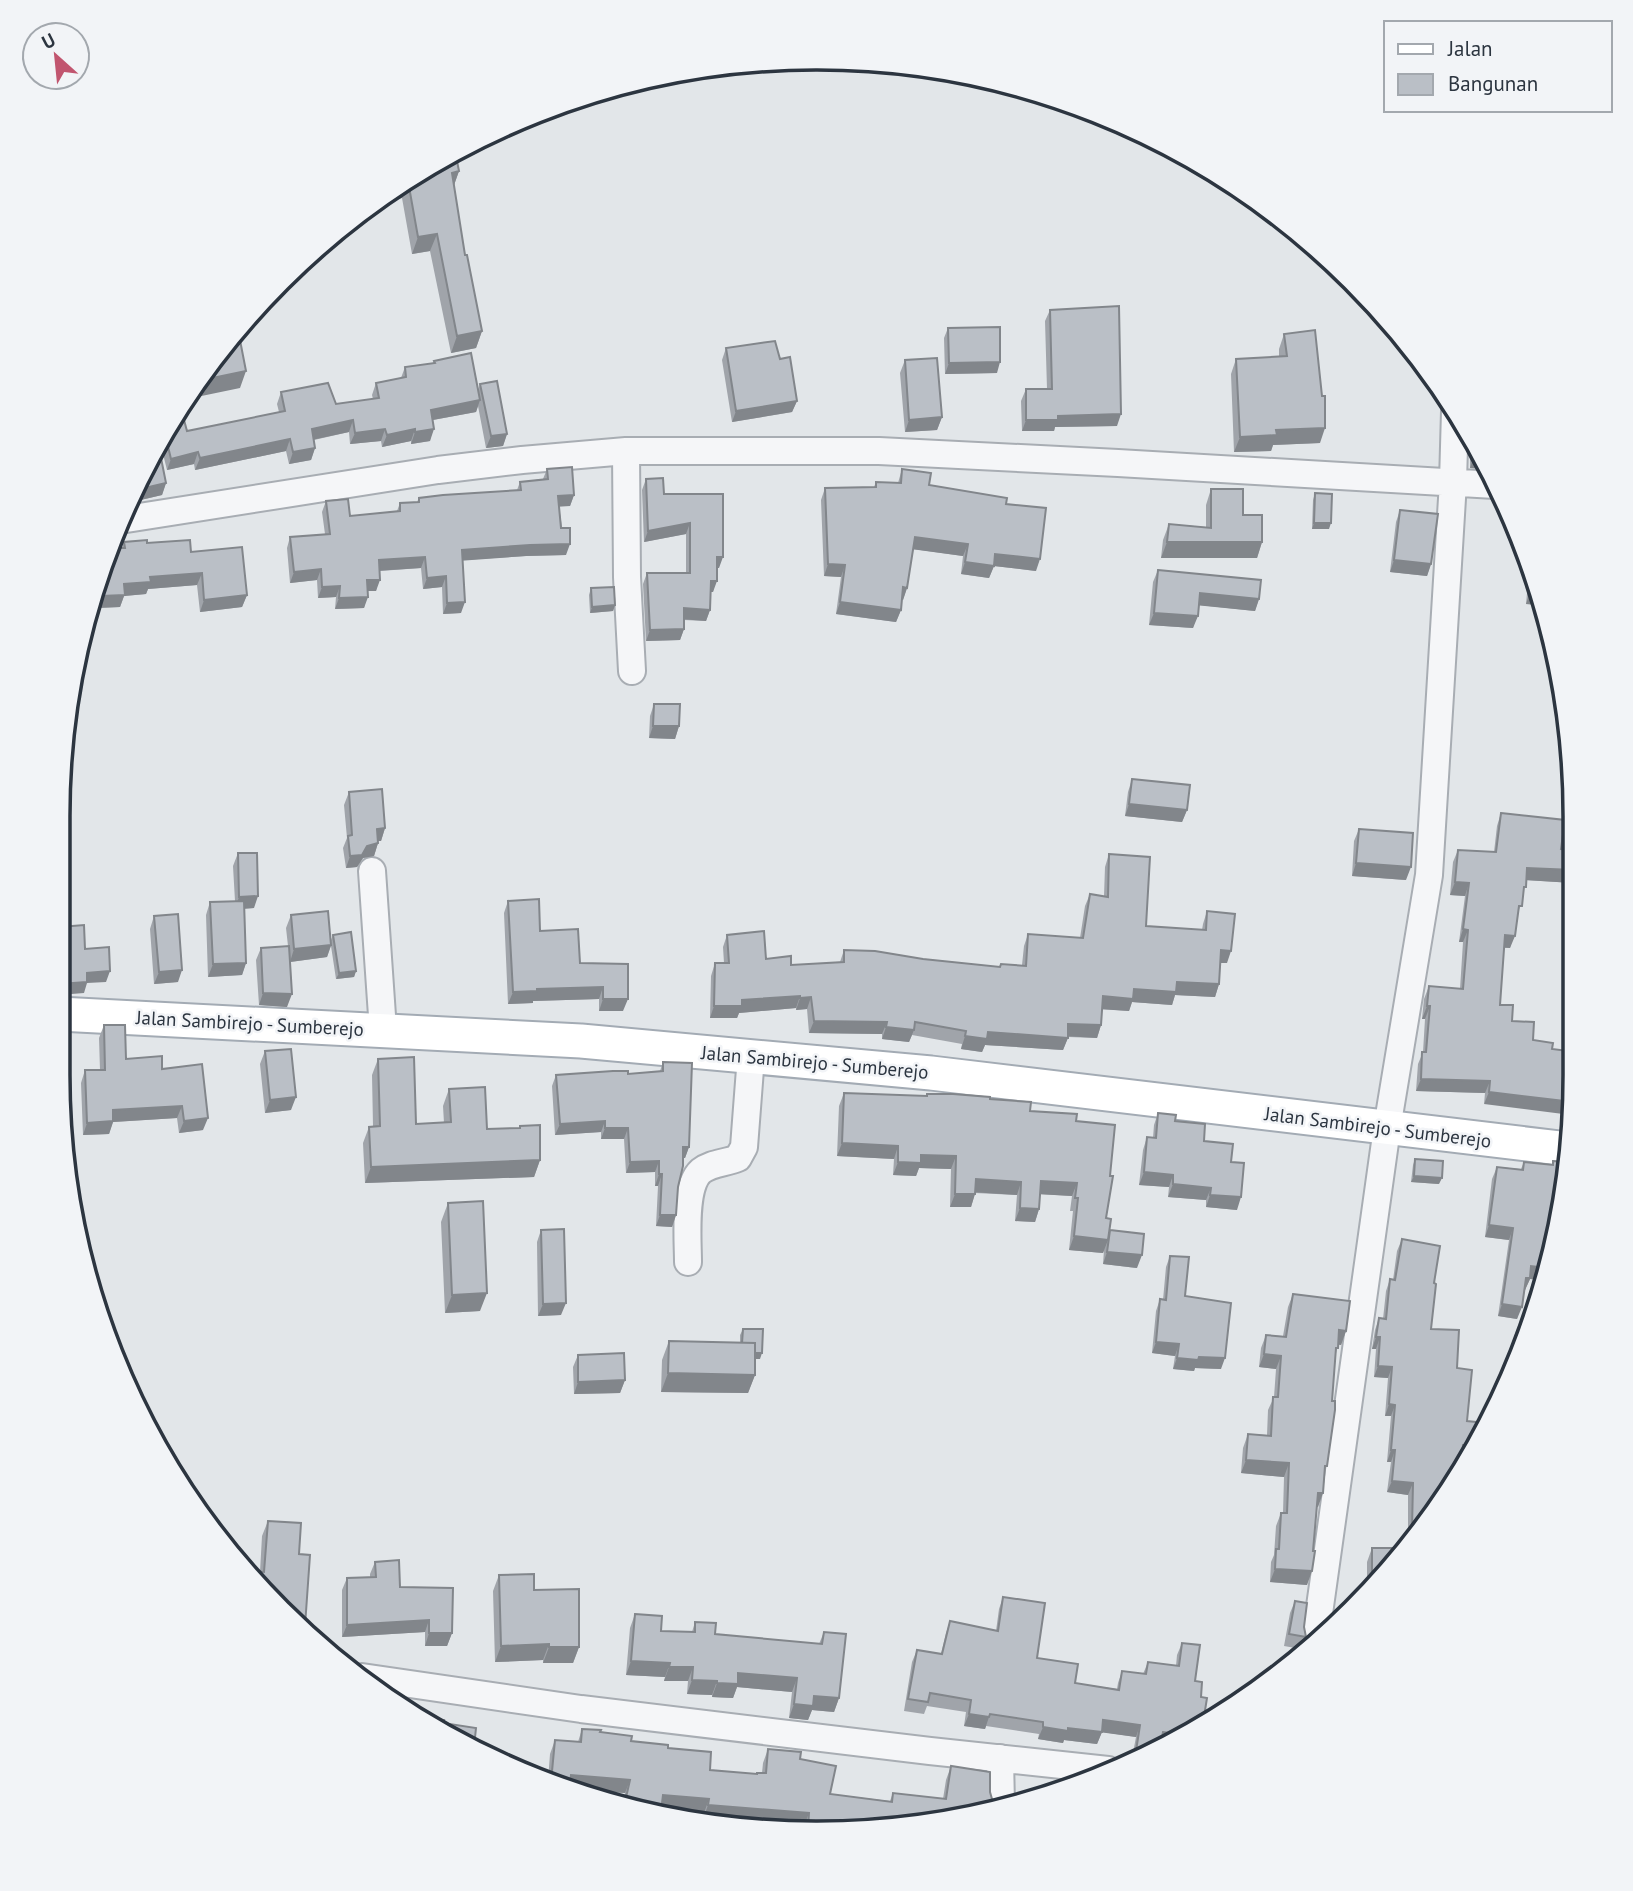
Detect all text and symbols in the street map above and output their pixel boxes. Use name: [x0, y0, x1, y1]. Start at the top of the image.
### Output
north arrow: [21, 21, 91, 91]
legend: [1384, 21, 1612, 112]
text: U: [38, 27, 59, 54]
text: Jalan: [1447, 35, 1493, 62]
text: Bangunan: [1448, 70, 1538, 97]
street label: Jalan Sambirejo - Sumberejo: [135, 1005, 364, 1041]
street label: Jalan Sambirejo - Sumberejo: [699, 1040, 930, 1084]
street label: Jalan Sambirejo - Sumberejo: [1262, 1101, 1493, 1153]

